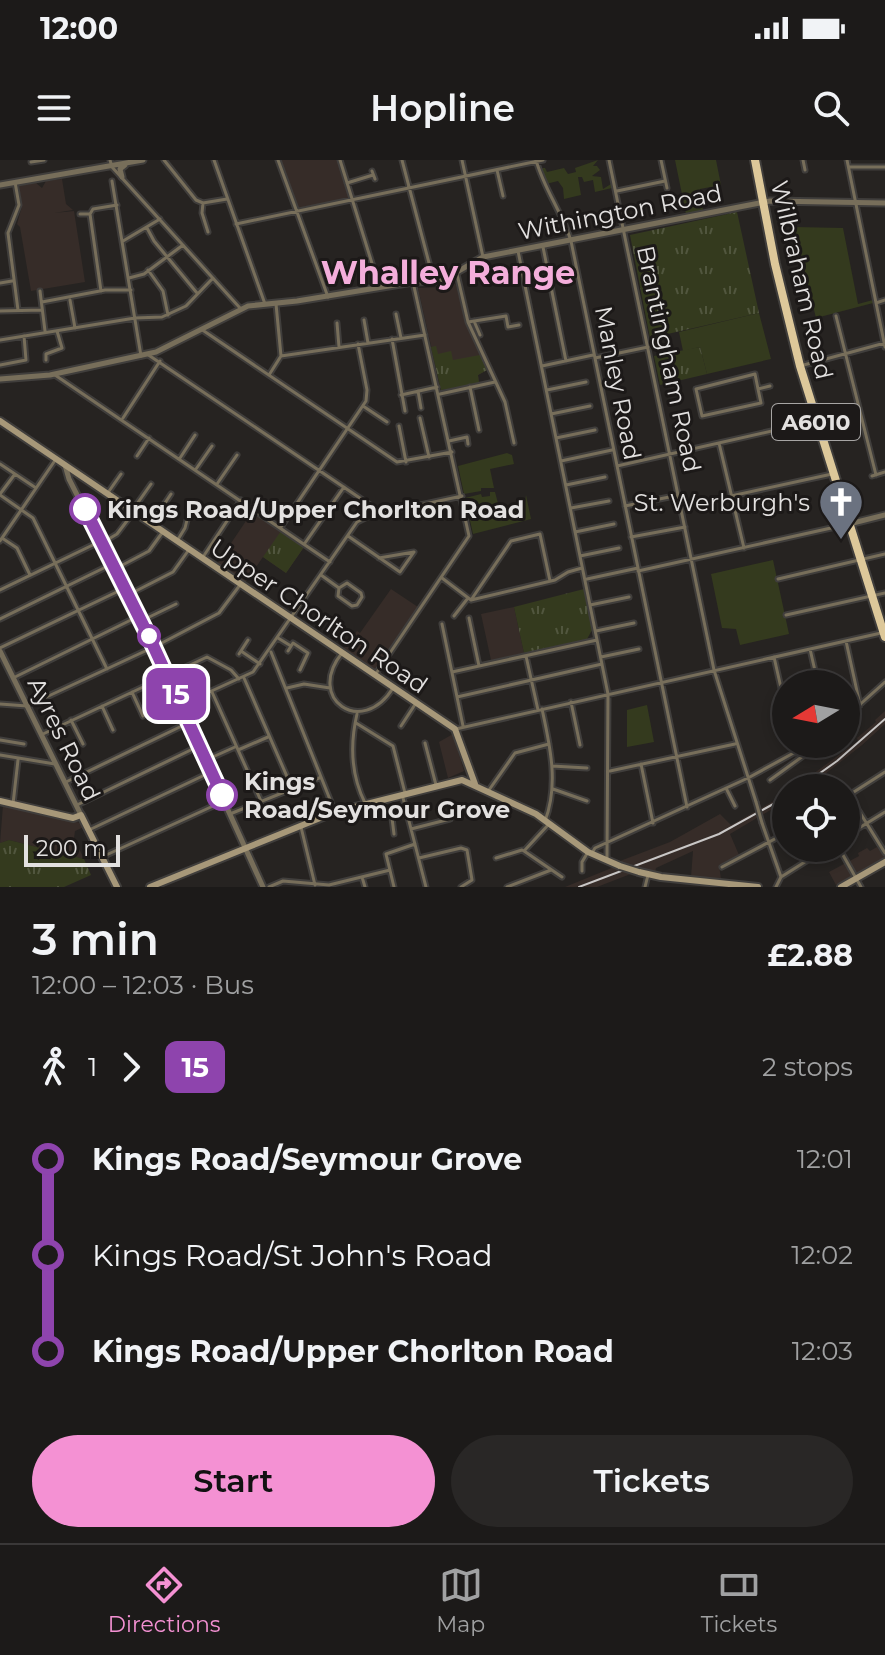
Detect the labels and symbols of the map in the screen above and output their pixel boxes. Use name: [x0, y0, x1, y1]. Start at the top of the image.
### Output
street label: Withington Road: [516, 178, 724, 246]
street label: Wilbraham Road: [765, 178, 839, 382]
street label: Brantingham Road: [631, 243, 707, 475]
district label: Whalley Range: [321, 253, 575, 292]
street label: Manley Road: [589, 304, 647, 462]
road number: A6010: [772, 404, 860, 440]
church icon: St. Werburgh's: [817, 478, 865, 541]
place label: St. Werburgh's: [634, 488, 810, 517]
marker: Kings Road/Upper Chorlton Road: [70, 494, 100, 524]
place label: Kings Road/Upper Chorlton Road: [107, 495, 524, 524]
street label: Upper Chorlton Road: [205, 533, 433, 699]
unlabelled marker: [138, 625, 160, 647]
line badge: 15: [140, 668, 212, 720]
north arrow: [772, 670, 860, 758]
street label: Ayres Road: [22, 672, 106, 806]
place label: Kings Road/Seymour Grove: [244, 767, 510, 824]
marker: Kings Road/Seymour Grove: [207, 780, 237, 810]
scale bar: [24, 831, 120, 867]

